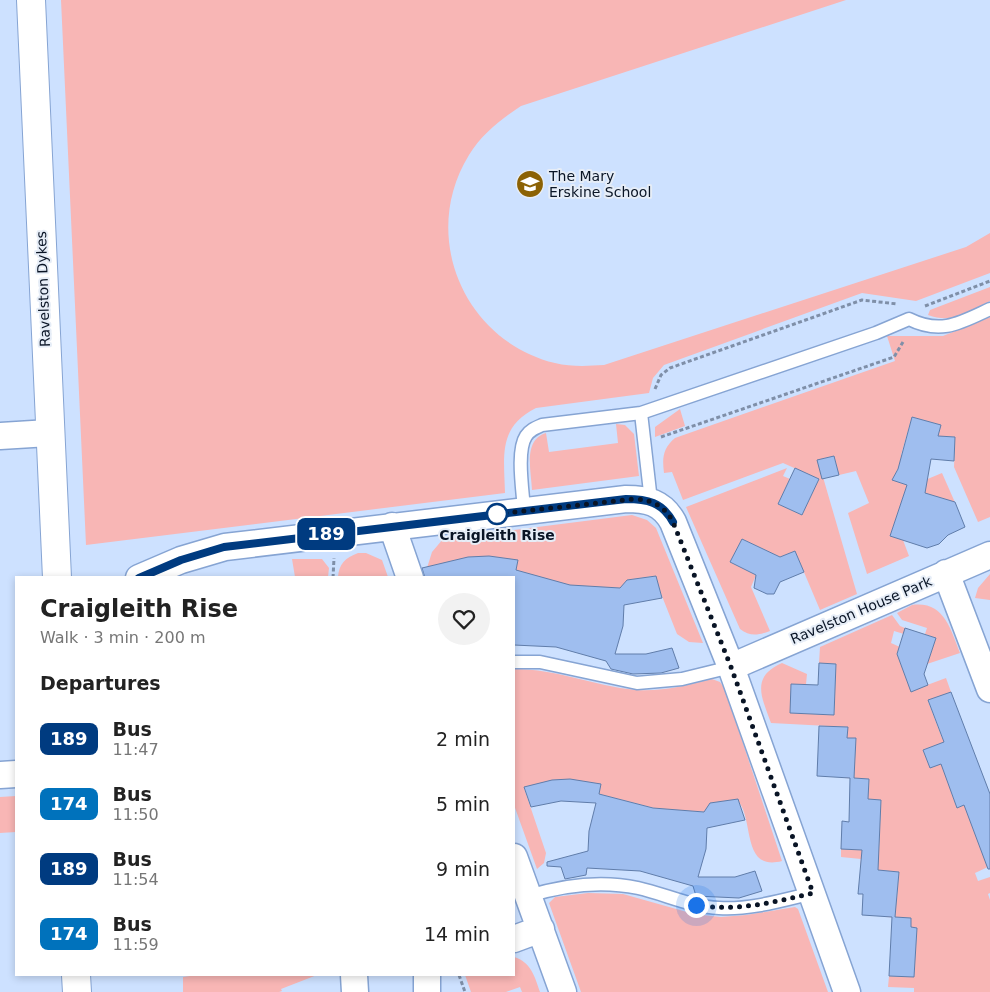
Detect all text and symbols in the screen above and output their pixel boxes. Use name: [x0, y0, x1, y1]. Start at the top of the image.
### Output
place label: The Mary Erskine School: [548, 168, 651, 200]
school or university icon: The Mary Erskine School: [515, 169, 545, 199]
street label: Ravelston Dykes: [33, 231, 53, 347]
marker: Craigleith Rise: [486, 503, 508, 525]
line badge: 189: [297, 518, 355, 550]
text: 189: [307, 523, 345, 544]
place label: Craigleith Rise: [439, 527, 555, 543]
street label: Ravelston House Park: [788, 573, 935, 647]
button: heart: [438, 593, 490, 645]
text: Craigleith Rise: [40, 595, 238, 623]
text: Walk · 3 min · 200 m: [40, 628, 205, 647]
text: Departures: [40, 672, 161, 694]
text: Bus: [113, 718, 152, 740]
text: 189: [50, 728, 88, 749]
text: 2 min: [436, 728, 490, 750]
text: 11:47: [113, 740, 159, 759]
text: Bus: [113, 783, 152, 805]
text: 174: [50, 793, 88, 814]
text: 5 min: [436, 793, 490, 815]
text: 11:50: [113, 805, 159, 824]
text: Bus: [113, 848, 152, 870]
text: 189: [50, 858, 88, 879]
text: 9 min: [436, 858, 490, 880]
text: 11:54: [113, 870, 159, 889]
your location: [684, 893, 709, 918]
text: Bus: [113, 913, 152, 935]
text: 174: [50, 923, 88, 944]
text: 14 min: [424, 923, 490, 945]
text: 11:59: [113, 935, 159, 954]

